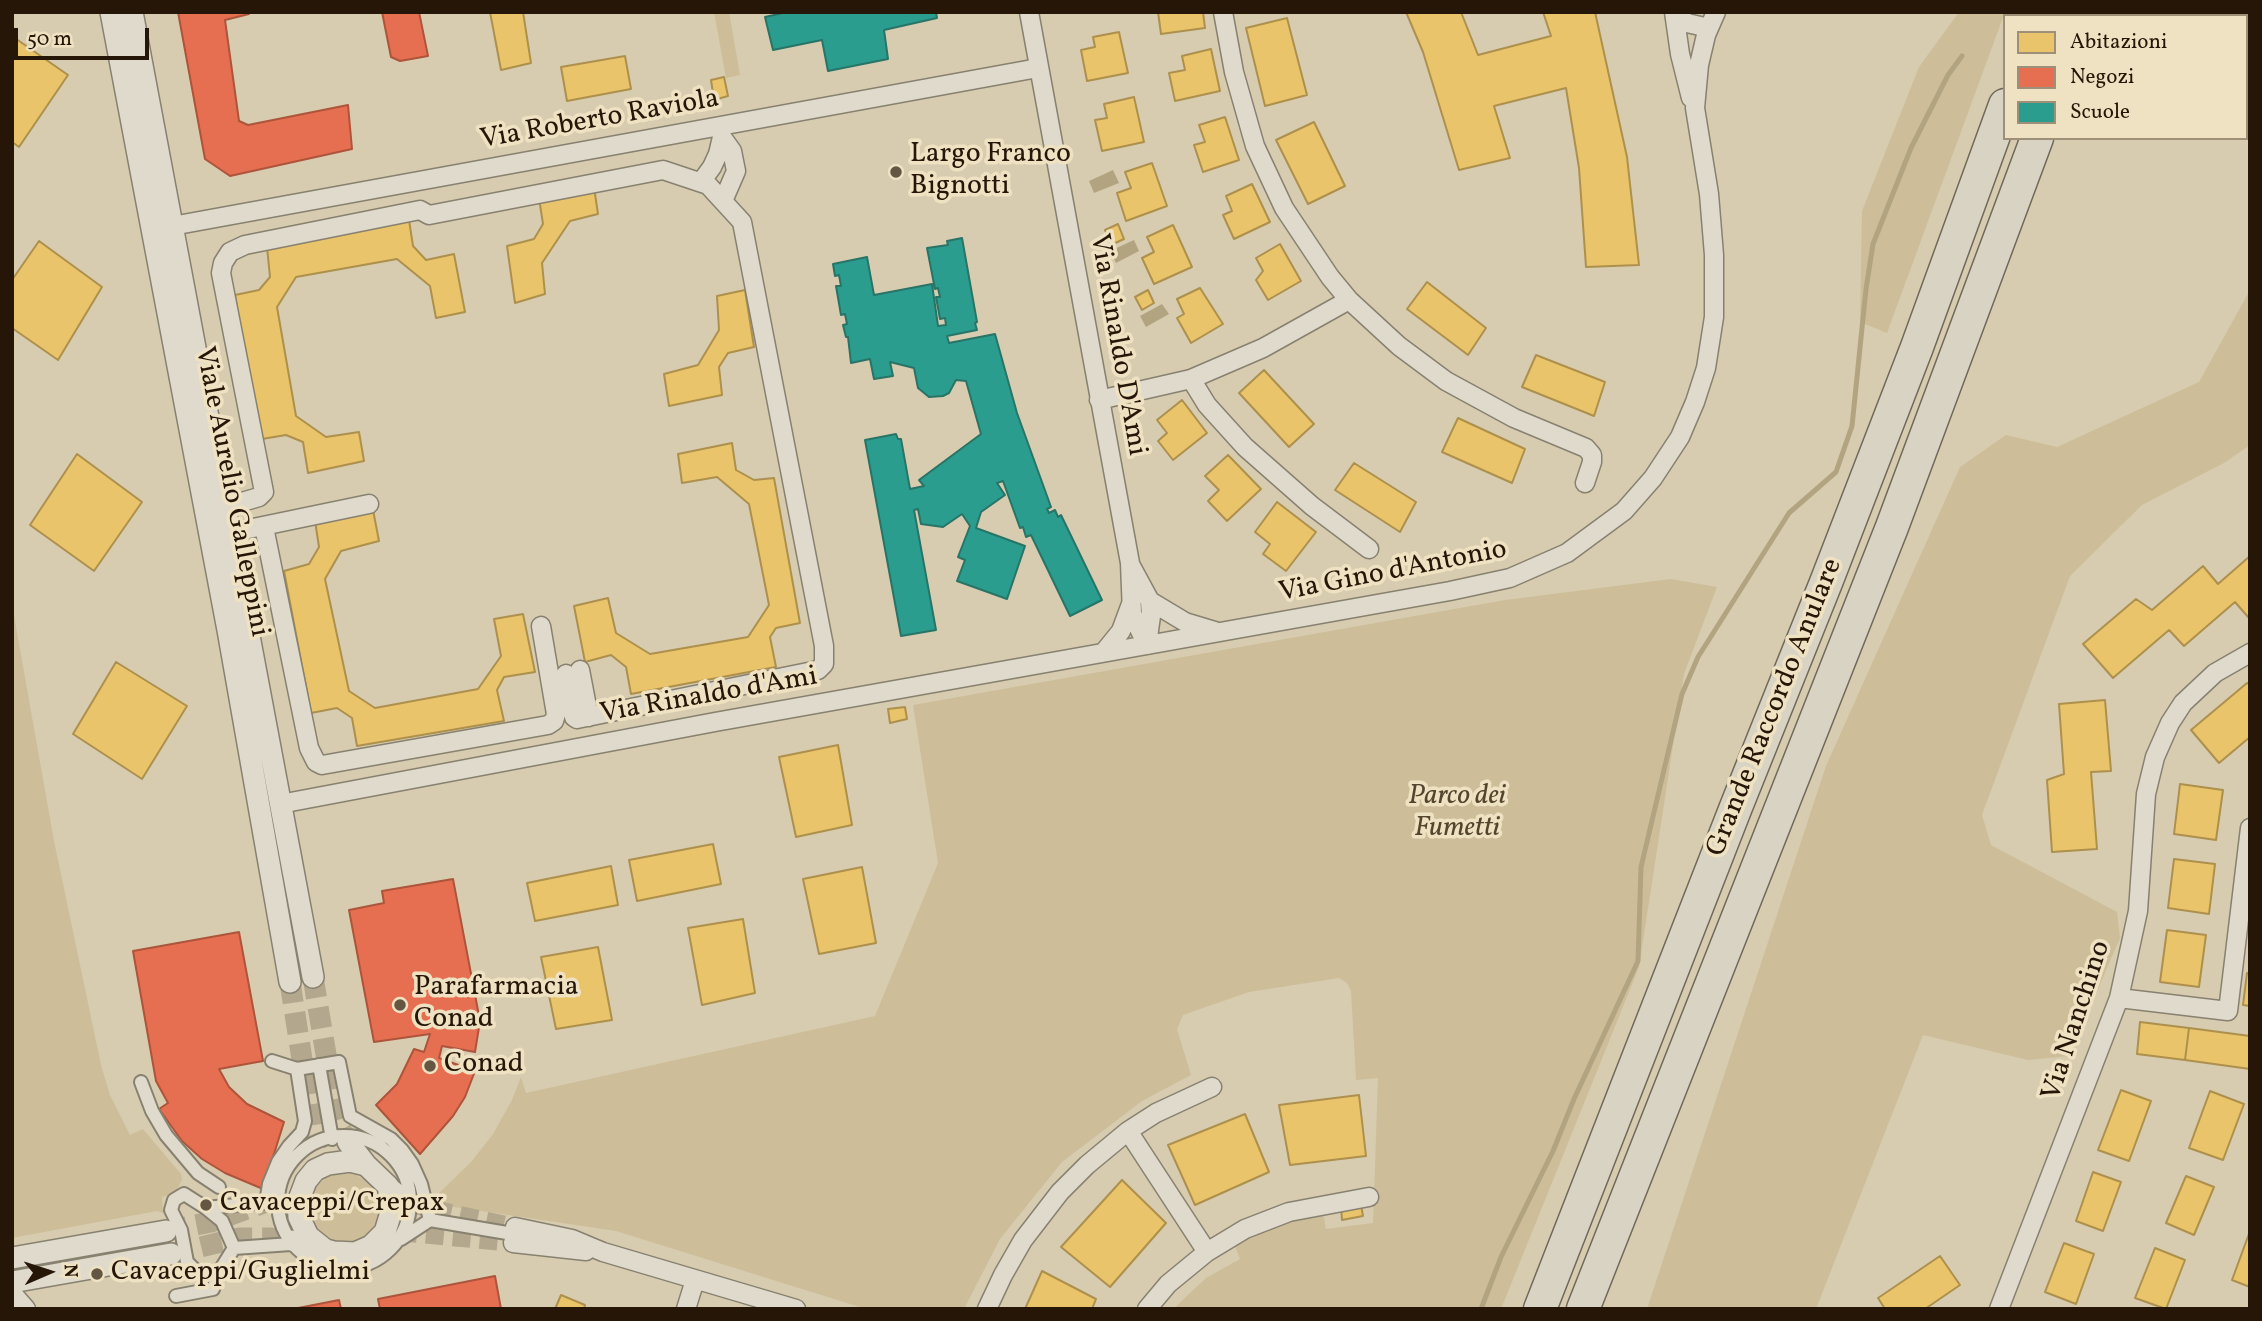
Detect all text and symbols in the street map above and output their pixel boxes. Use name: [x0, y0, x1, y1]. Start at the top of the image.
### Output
scale bar: [18, 14, 152, 58]
legend: [2003, 14, 2248, 140]
text: 50 m: [27, 25, 72, 54]
text: Abitazioni: [2070, 28, 2167, 57]
text: Negozi: [2070, 63, 2134, 92]
street label: Via Roberto Raviola: [478, 83, 722, 159]
text: Scuole: [2070, 98, 2130, 127]
place label: Largo Franco Bignotti: [910, 139, 1071, 205]
marker: Largo Franco Bignotti: [888, 164, 904, 180]
street label: Via Rinaldo D'Ami: [1080, 232, 1152, 458]
street label: Viale Aurelio Galleppini: [185, 344, 275, 640]
street label: Via Gino d'Antonio: [1276, 534, 1510, 612]
street label: Grande Raccordo Anulare: [1701, 554, 1851, 862]
street label: Via Rinaldo d'Ami: [598, 661, 820, 733]
park label: Parco dei Fumetti: [1408, 781, 1506, 847]
street label: Via Nanchino: [2036, 937, 2120, 1105]
place label: Parafarmacia Conad: [414, 972, 579, 1038]
marker: Parafarmacia Conad: [392, 997, 408, 1013]
place label: Conad: [444, 1049, 524, 1083]
marker: Conad: [422, 1058, 438, 1074]
place label: Cavaceppi/Crepax: [220, 1188, 444, 1222]
marker: Cavaceppi/Crepax: [198, 1197, 214, 1213]
north arrow: [14, 1237, 84, 1307]
place label: Cavaceppi/Guglielmi: [111, 1257, 370, 1291]
text: N: [57, 1263, 83, 1278]
marker: Cavaceppi/Guglielmi: [89, 1266, 105, 1282]

